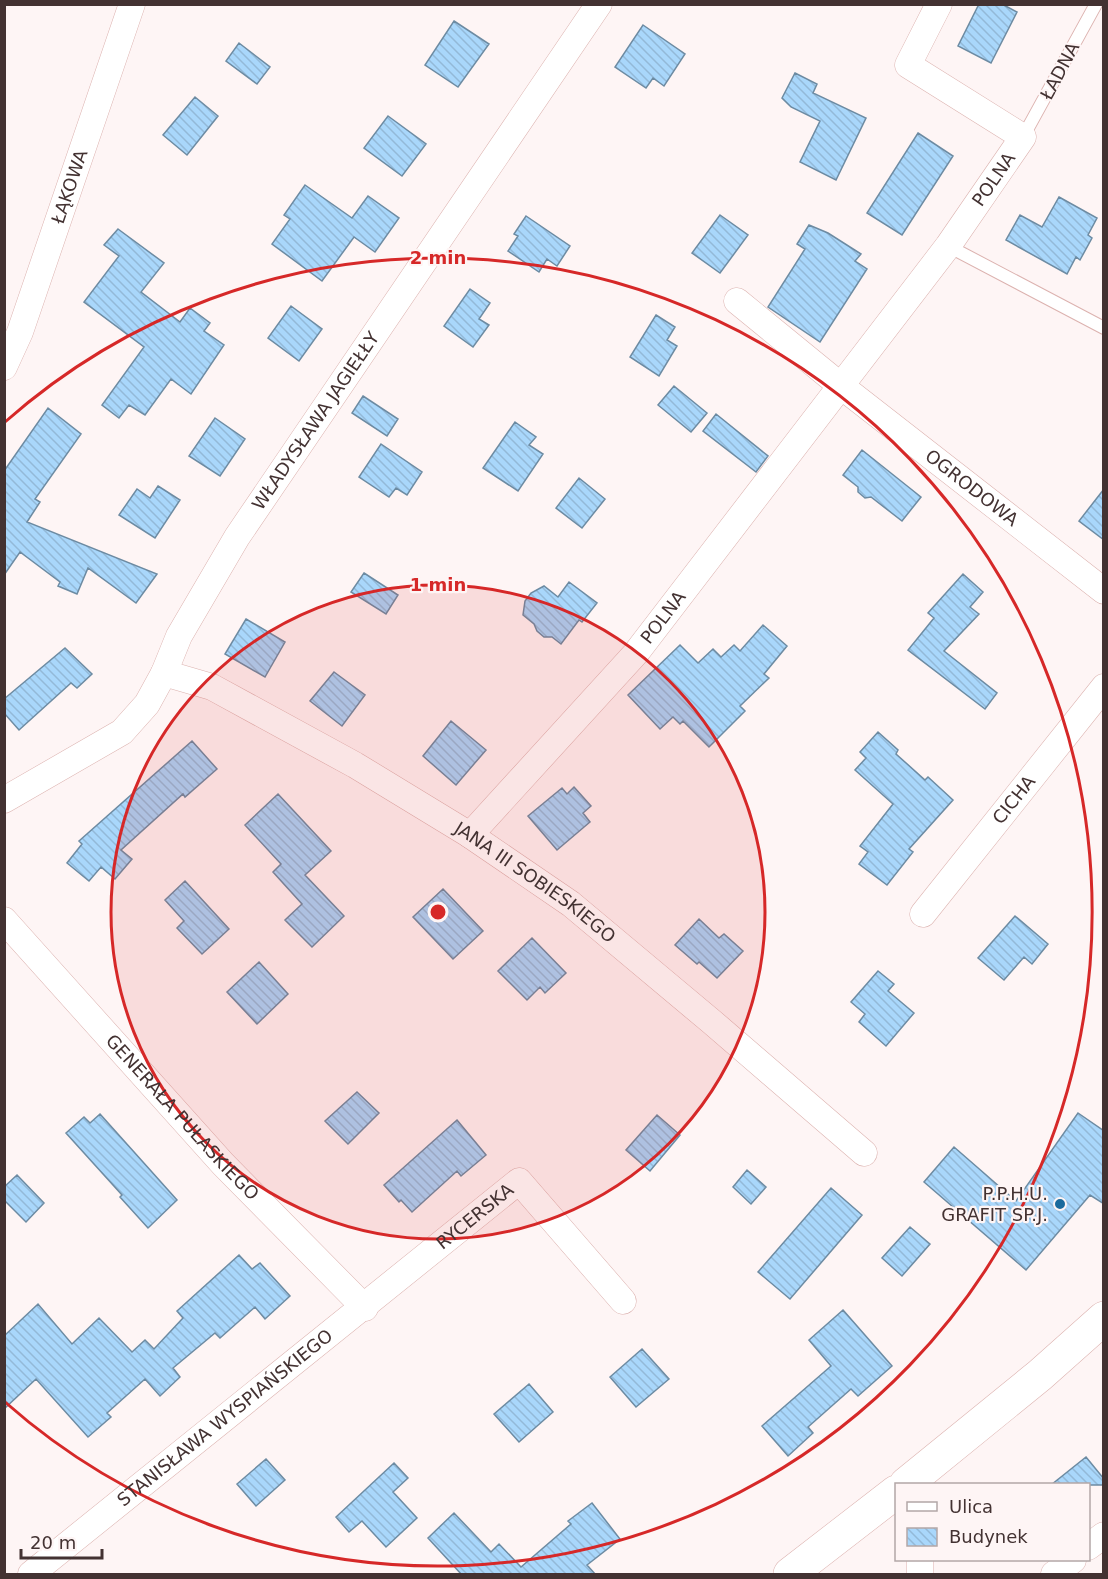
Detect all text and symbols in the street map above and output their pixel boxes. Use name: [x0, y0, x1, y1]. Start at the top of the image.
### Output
street label: ŁADNA: [1035, 38, 1084, 104]
street label: ŁĄKOWA: [46, 146, 92, 227]
street label: POLNA: [968, 148, 1020, 210]
text: 2 min: [410, 247, 466, 268]
street label: WŁADYSŁAWA JAGIEŁŁY: [247, 327, 384, 514]
street label: OGRODOWA: [921, 445, 1023, 531]
text: 1 min: [410, 574, 466, 595]
street label: POLNA: [636, 586, 690, 648]
street label: CICHA: [988, 770, 1040, 828]
street label: JANA III SOBIESKIEGO: [450, 817, 620, 947]
centre of rings: [428, 902, 448, 922]
street label: GENERAŁA PUŁASKIEGO: [102, 1030, 264, 1204]
street label: RYCERSKA: [432, 1178, 518, 1253]
place label: P.P.H.U. GRAFIT SP.J.: [941, 1183, 1048, 1225]
marker: P.P.H.U. GRAFIT SP.J.: [1053, 1197, 1067, 1211]
street label: STANISŁAWA WYSPIAŃSKIEGO: [113, 1325, 336, 1510]
legend: [895, 1483, 1090, 1561]
text: Ulica: [949, 1496, 993, 1517]
scale bar: [21, 1522, 102, 1560]
text: Budynek: [949, 1526, 1028, 1547]
text: 20 m: [30, 1532, 76, 1553]

